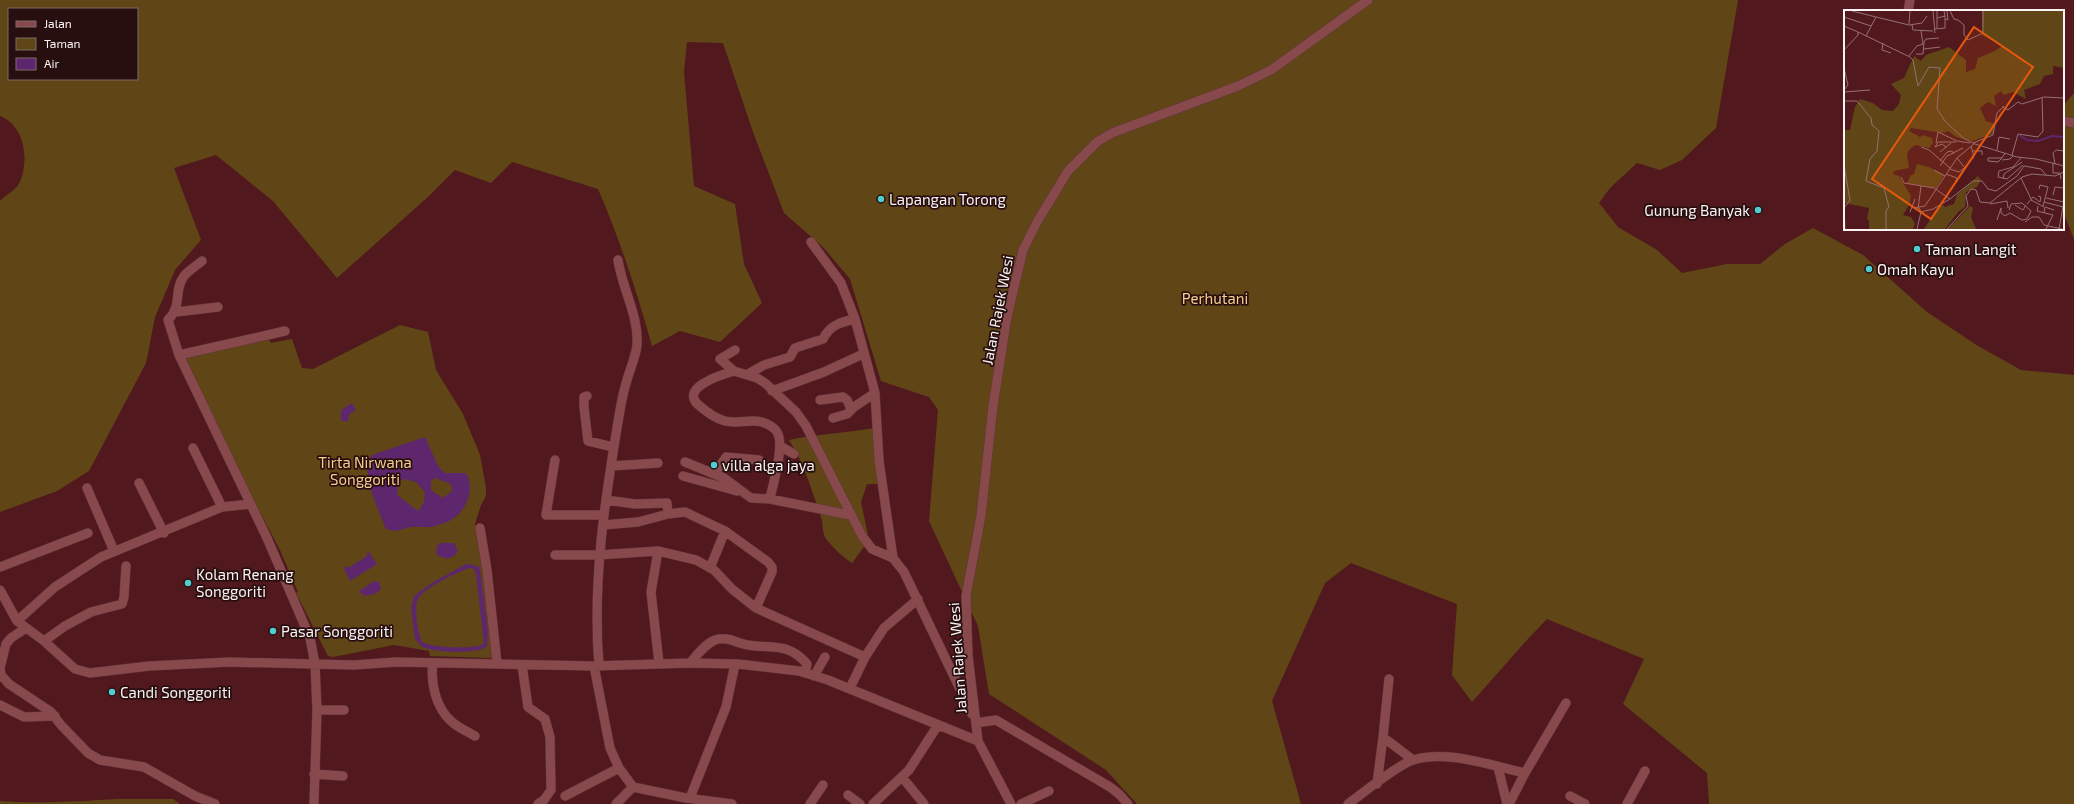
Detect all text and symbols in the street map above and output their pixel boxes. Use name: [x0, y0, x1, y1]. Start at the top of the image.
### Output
legend: [8, 8, 138, 80]
inset map: [1844, 10, 2064, 230]
text: Jalan: [44, 16, 72, 30]
text: Taman: [44, 36, 81, 50]
text: Air: [44, 56, 59, 70]
place label: Lapangan Torong: [889, 190, 1006, 208]
marker: Lapangan Torong: [876, 194, 886, 204]
place label: Gunung Banyak: [1644, 201, 1750, 219]
marker: Gunung Banyak: [1753, 205, 1763, 215]
place label: Taman Langit: [1925, 240, 2017, 258]
marker: Taman Langit: [1912, 244, 1922, 254]
street label: Jalan Rajek Wesi: [978, 254, 1017, 367]
place label: Omah Kayu: [1877, 260, 1954, 278]
marker: Omah Kayu: [1864, 264, 1874, 274]
park label: Perhutani: [1182, 289, 1248, 307]
park label: Tirta Nirwana Songgoriti: [318, 453, 412, 488]
place label: villa alga jaya: [722, 456, 815, 475]
marker: villa alga jaya: [709, 460, 719, 470]
place label: Kolam Renang Songgoriti: [196, 565, 294, 600]
marker: Kolam Renang Songgoriti: [183, 578, 193, 588]
street label: Jalan Rajek Wesi: [944, 602, 971, 714]
place label: Pasar Songgoriti: [281, 622, 393, 640]
marker: Pasar Songgoriti: [268, 626, 278, 636]
place label: Candi Songgoriti: [120, 683, 231, 701]
marker: Candi Songgoriti: [107, 687, 117, 697]

